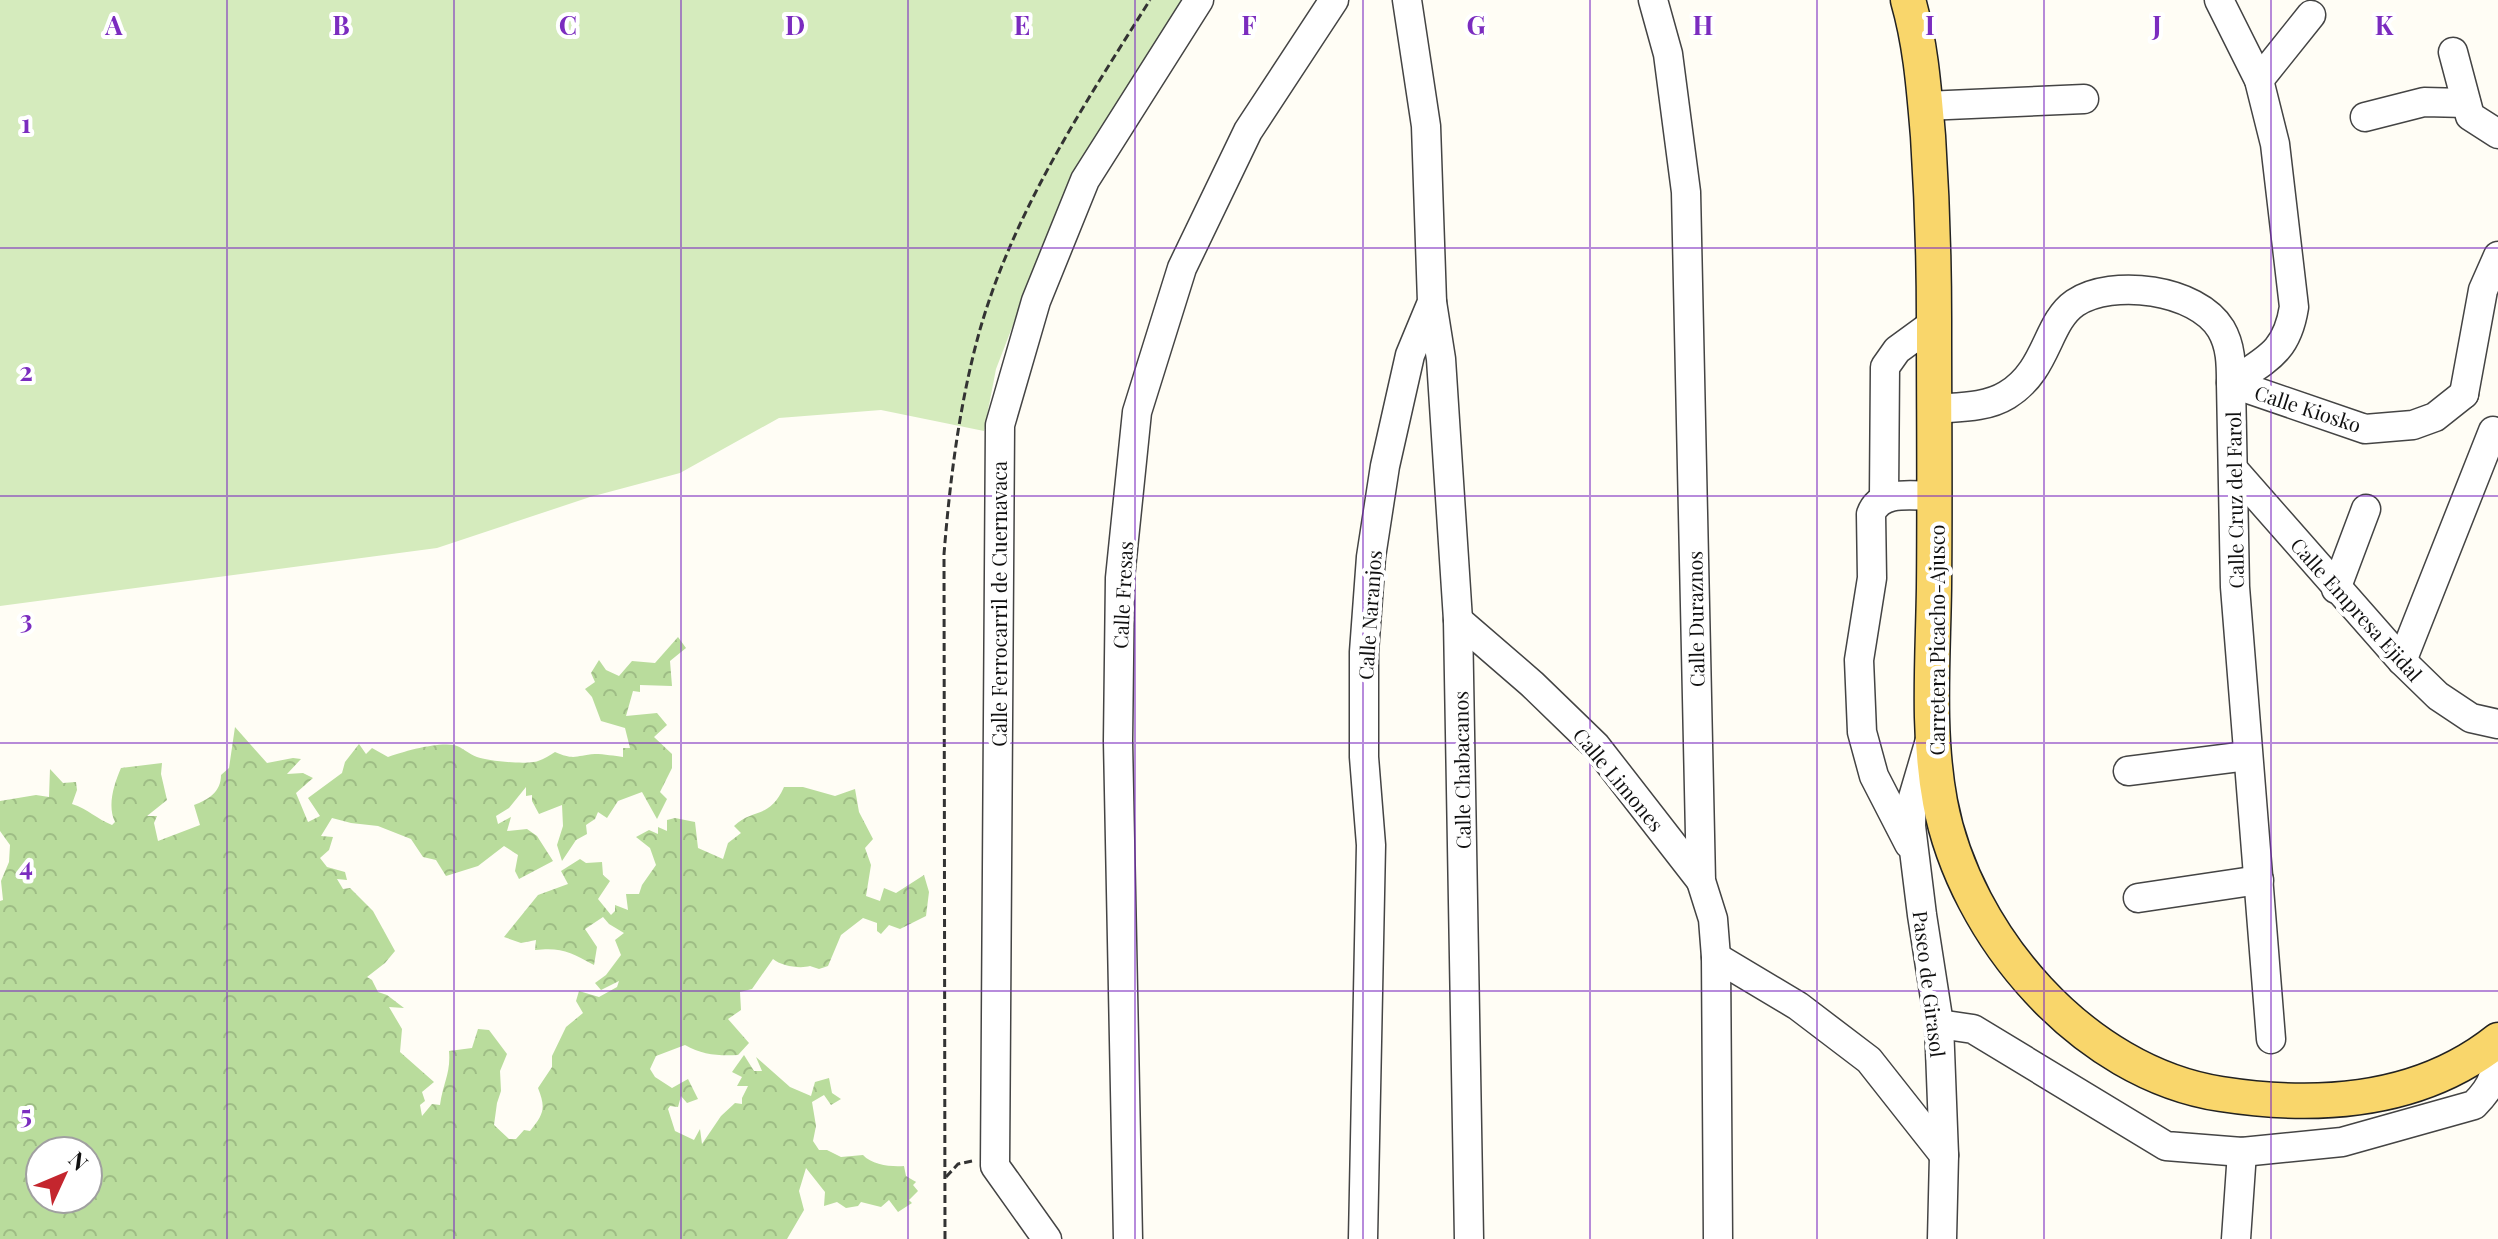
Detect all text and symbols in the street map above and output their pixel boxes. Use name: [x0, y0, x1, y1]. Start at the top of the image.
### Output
text: A: [104, 7, 123, 42]
text: B: [332, 7, 350, 42]
text: C: [559, 7, 577, 42]
text: D: [785, 7, 805, 42]
text: E: [1014, 7, 1030, 42]
text: F: [1241, 7, 1257, 42]
text: G: [1466, 7, 1486, 42]
text: H: [1693, 7, 1713, 42]
text: I: [1925, 7, 1935, 42]
text: J: [2151, 7, 2162, 42]
text: K: [2375, 7, 2394, 42]
text: 1: [21, 105, 31, 140]
text: 2: [19, 353, 33, 388]
street label: Calle Kiosko: [2251, 378, 2365, 438]
street label: Calle Cruz del Farol: [2219, 411, 2249, 589]
street label: Calle Ferrocarril de Cuernavaca: [985, 461, 1012, 747]
street label: Carretera Picacho-Ajusco: [1923, 525, 1950, 755]
street label: Calle Empresa Ejidal: [2285, 531, 2429, 687]
street label: Calle Fresas: [1106, 540, 1138, 650]
street label: Calle Naranjos: [1351, 549, 1387, 681]
street label: Calle Duraznos: [1680, 551, 1710, 687]
text: 3: [20, 601, 32, 636]
street label: Calle Chabacanos: [1446, 691, 1476, 849]
street label: Calle Limones: [1568, 722, 1670, 836]
text: 4: [19, 848, 33, 883]
street label: Paseo de Girasol: [1908, 909, 1952, 1059]
text: 5: [20, 1096, 32, 1131]
north arrow: [24, 1135, 104, 1215]
text: N: [63, 1144, 95, 1177]

